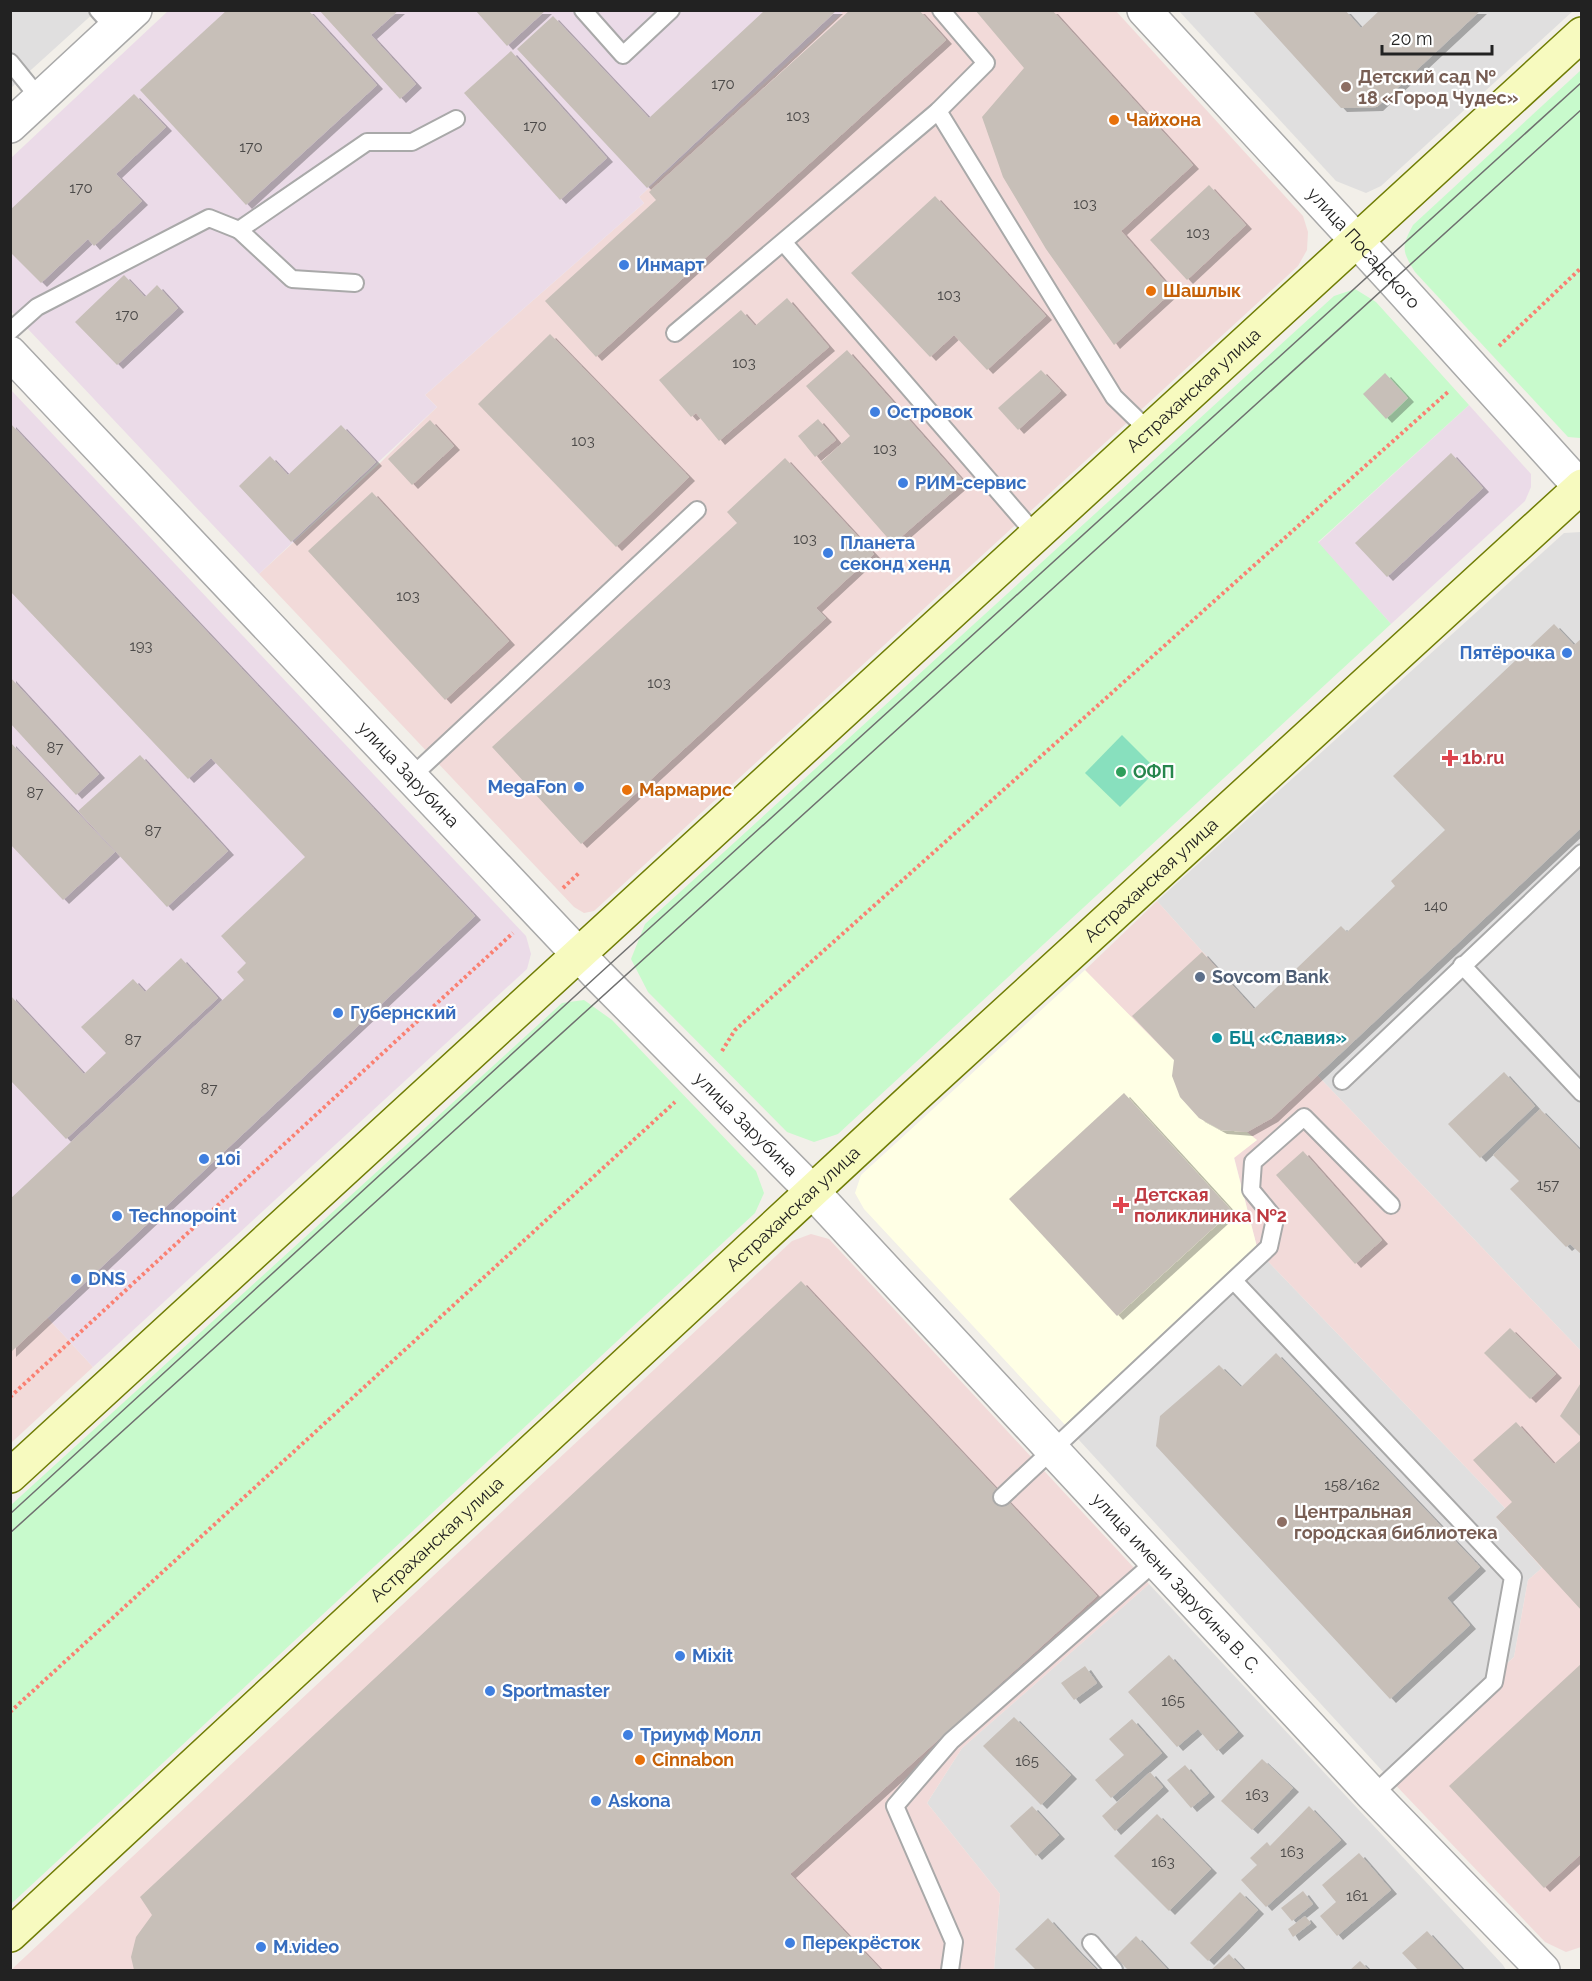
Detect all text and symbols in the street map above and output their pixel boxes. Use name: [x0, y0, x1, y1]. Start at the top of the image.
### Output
scale bar: [1382, 18, 1492, 56]
text: 20 m: [1391, 28, 1433, 49]
place label: Детский сад № 18 «Город Чудес»: [1358, 66, 1519, 108]
house number: 170: [711, 75, 735, 93]
marker: Детский сад № 18 «Город Чудес»: [1339, 80, 1353, 94]
house number: 103: [786, 107, 810, 125]
place label: Чайхона: [1126, 109, 1201, 130]
marker: Чайхона: [1107, 113, 1121, 127]
house number: 170: [523, 117, 547, 135]
house number: 170: [239, 138, 263, 156]
house number: 170: [69, 179, 93, 197]
street label: улица Посадского: [1303, 183, 1425, 313]
house number: 103: [1073, 195, 1097, 213]
house number: 103: [1186, 224, 1210, 242]
place label: Инмарт: [636, 254, 705, 275]
marker: Инмарт: [617, 258, 631, 272]
place label: Шашлык: [1163, 280, 1241, 301]
marker: Шашлык: [1144, 284, 1158, 298]
house number: 103: [937, 286, 961, 304]
house number: 170: [115, 306, 139, 324]
street label: Астраханская улица: [1122, 323, 1264, 457]
house number: 103: [732, 354, 756, 372]
place label: Островок: [887, 401, 973, 422]
marker: Островок: [868, 405, 882, 419]
house number: 103: [571, 432, 595, 450]
house number: 103: [873, 440, 897, 458]
place label: РИМ-сервис: [915, 472, 1027, 493]
marker: РИМ-сервис: [896, 476, 910, 490]
house number: 103: [793, 530, 817, 548]
place label: Планета секонд хенд: [840, 532, 951, 574]
marker: Планета секонд хенд: [821, 546, 835, 560]
house number: 103: [396, 587, 420, 605]
house number: 193: [129, 637, 153, 655]
place label: Пятёрочка: [1459, 642, 1555, 663]
marker: Пятёрочка: [1560, 646, 1574, 660]
house number: 103: [647, 674, 671, 692]
street label: улица Зарубина: [354, 717, 464, 831]
house number: 87: [47, 739, 63, 757]
place label: 1b.ru: [1462, 747, 1504, 768]
marker: 1b.ru: [1443, 751, 1457, 765]
place label: ОФП: [1133, 761, 1175, 782]
marker: ОФП: [1114, 765, 1128, 779]
place label: MegaFon: [488, 776, 567, 797]
place label: Мармарис: [639, 779, 732, 800]
marker: MegaFon: [572, 780, 586, 794]
marker: Мармарис: [620, 783, 634, 797]
house number: 87: [27, 784, 43, 802]
street label: Астраханская улица: [1079, 813, 1222, 946]
house number: 87: [145, 822, 161, 840]
house number: 140: [1424, 897, 1448, 915]
place label: Sovcom Bank: [1212, 966, 1330, 987]
marker: Sovcom Bank: [1193, 970, 1207, 984]
place label: Губернский: [350, 1002, 456, 1023]
marker: Губернский: [331, 1006, 345, 1020]
place label: БЦ «Славия»: [1229, 1027, 1347, 1048]
house number: 87: [125, 1031, 141, 1049]
marker: БЦ «Славия»: [1210, 1031, 1224, 1045]
street label: улица Зарубина: [690, 1068, 802, 1180]
house number: 87: [201, 1080, 217, 1098]
street label: Астраханская улица: [722, 1142, 864, 1275]
place label: 10i: [216, 1148, 241, 1169]
marker: 10i: [197, 1152, 211, 1166]
house number: 157: [1537, 1176, 1559, 1194]
place label: Детская поликлиника №2: [1134, 1184, 1287, 1226]
marker: Детская поликлиника №2: [1112, 1196, 1130, 1214]
place label: Technopoint: [129, 1205, 237, 1226]
marker: Technopoint: [110, 1209, 124, 1223]
place label: DNS: [88, 1268, 126, 1289]
marker: DNS: [69, 1272, 83, 1286]
street label: Астраханская улица: [366, 1472, 507, 1606]
house number: 158/162: [1324, 1476, 1380, 1494]
street label: улица имени Зарубина В. С.: [1088, 1488, 1265, 1677]
place label: Центральная городская библиотека: [1294, 1501, 1498, 1543]
marker: Центральная городская библиотека: [1275, 1515, 1289, 1529]
place label: Mixit: [692, 1645, 733, 1666]
marker: Mixit: [673, 1649, 687, 1663]
place label: Sportmaster: [502, 1680, 610, 1701]
marker: Sportmaster: [483, 1684, 497, 1698]
house number: 165: [1161, 1692, 1185, 1710]
place label: Триумф Молл: [640, 1724, 761, 1745]
marker: Триумф Молл: [621, 1728, 635, 1742]
place label: Cinnabon: [652, 1749, 734, 1770]
house number: 165: [1015, 1752, 1039, 1770]
marker: Cinnabon: [633, 1753, 647, 1767]
house number: 163: [1245, 1786, 1269, 1804]
place label: Askona: [608, 1790, 671, 1811]
marker: Askona: [589, 1794, 603, 1808]
house number: 163: [1280, 1843, 1304, 1861]
house number: 163: [1151, 1853, 1175, 1871]
house number: 161: [1346, 1887, 1369, 1905]
place label: Перекрёсток: [802, 1932, 921, 1953]
place label: M.video: [273, 1936, 339, 1957]
marker: Перекрёсток: [783, 1936, 797, 1950]
marker: M.video: [254, 1940, 268, 1954]

